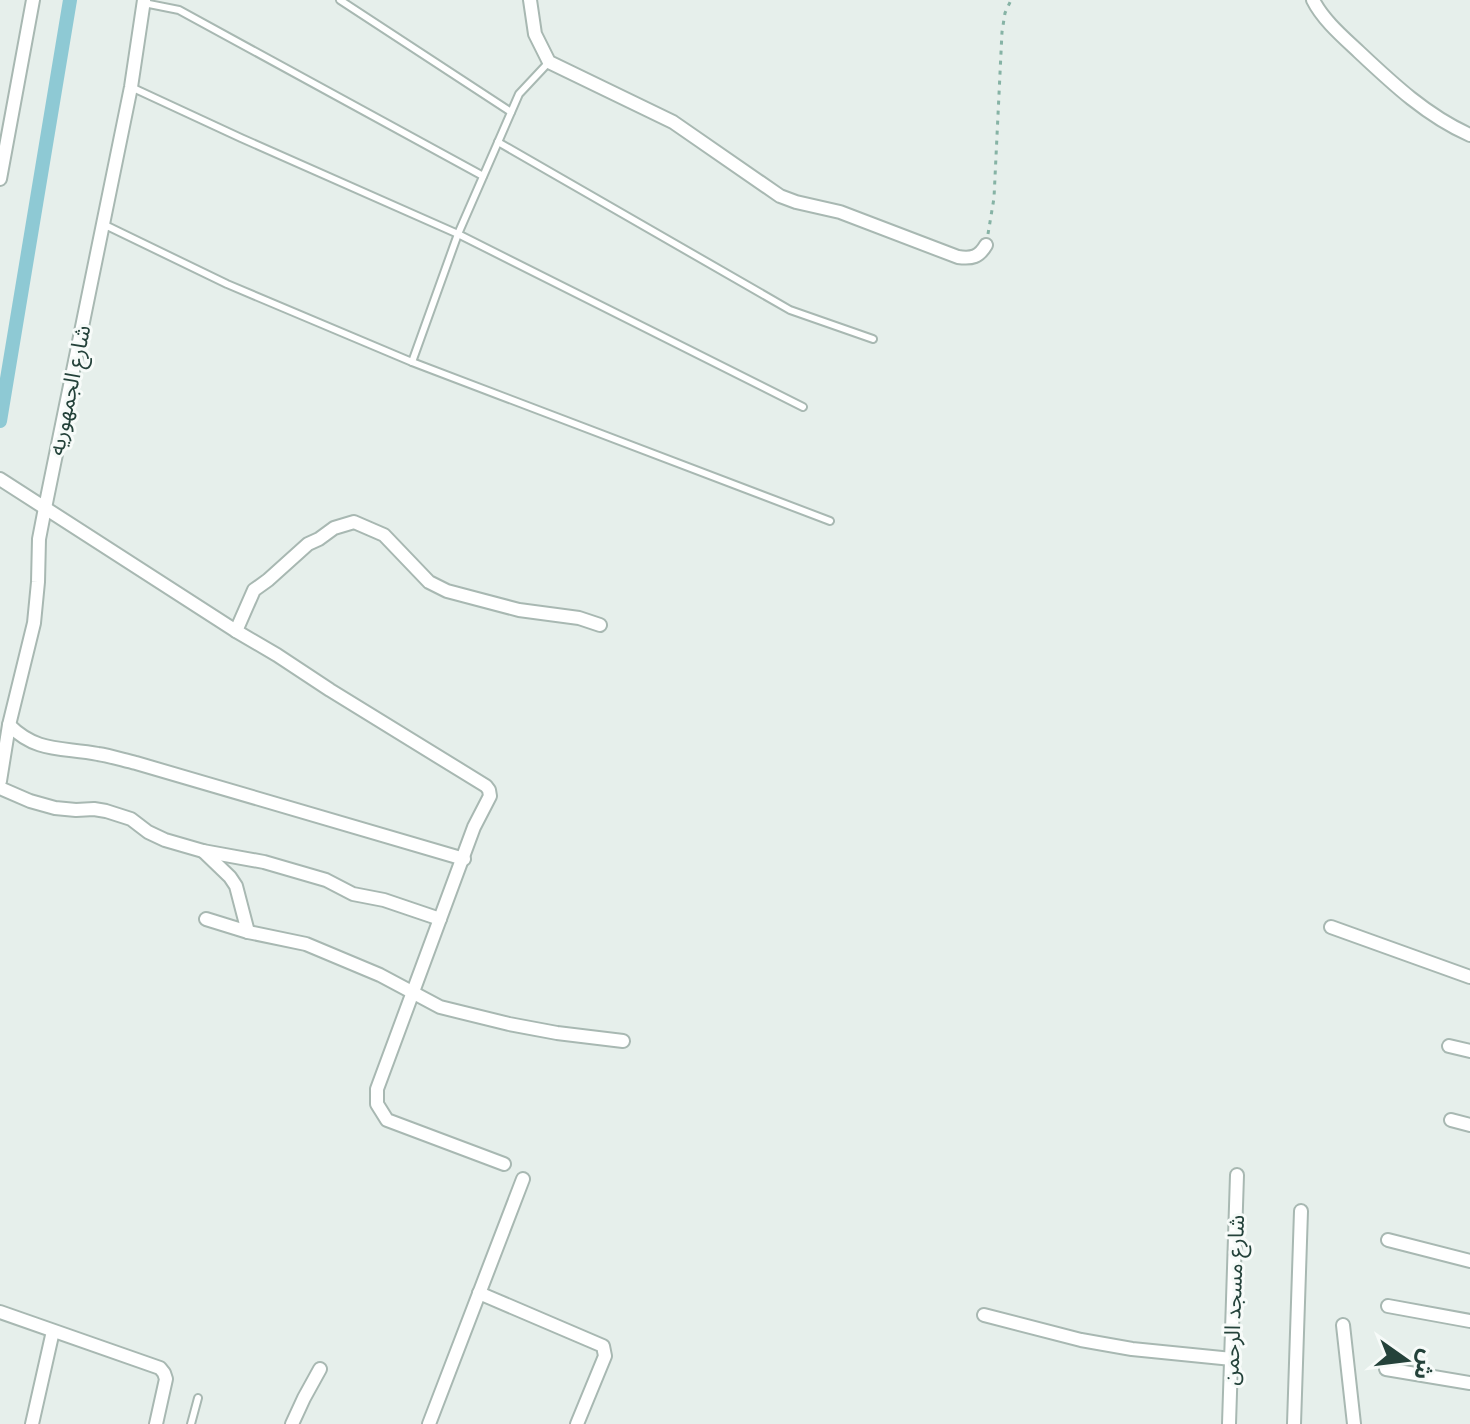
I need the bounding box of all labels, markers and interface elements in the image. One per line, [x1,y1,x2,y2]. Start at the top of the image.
street label: شارع الجمهوريه [43,322,99,458]
street label: شارع مسجد الرحمن [1217,1214,1253,1386]
north arrow [1366,1320,1446,1400]
text: ش [1408,1347,1442,1383]

